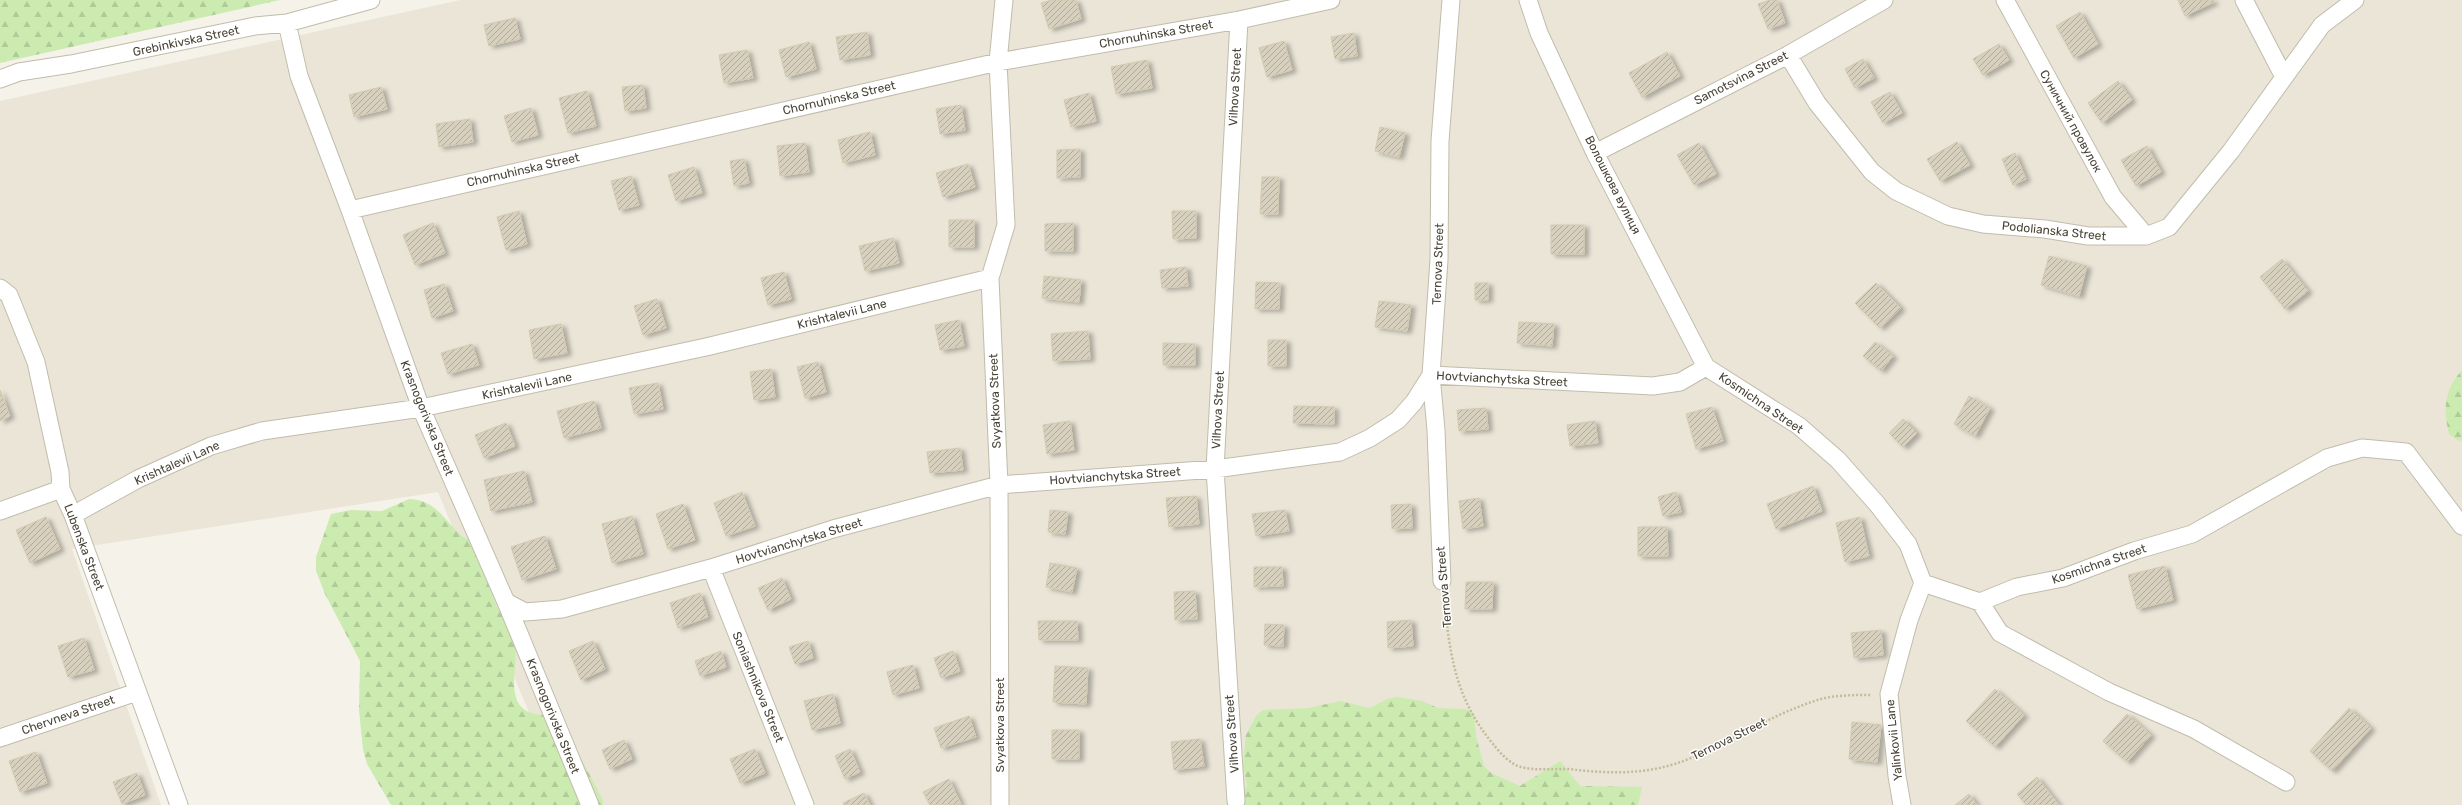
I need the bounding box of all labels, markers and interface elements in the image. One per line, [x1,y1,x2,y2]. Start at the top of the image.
street label: Chornuhinska Street [1098,17,1214,51]
street label: Grebinkivska Street [131,23,241,59]
street label: Vilhova Street [1226,47,1244,126]
street label: Samotsvina Street [1692,48,1790,108]
street label: Суничний провулок [2037,67,2105,175]
street label: Chornuhinska Street [781,78,897,118]
street label: Волошкова вулиця [1582,133,1644,237]
street label: Chornuhinska Street [465,150,581,190]
street label: Podolianska Street [2001,219,2107,243]
street label: Ternova Street [1430,223,1446,305]
street label: Krishtalevii Lane [796,296,888,332]
street label: Svyatkova Street [986,353,1004,449]
street label: Krasnogorivska Street [397,358,457,478]
street label: Hovtvianchytska Street [1436,369,1568,389]
street label: Krishtalevii Lane [481,370,573,402]
street label: Vilhova Street [1209,370,1227,449]
street label: Kosmichna Street [1716,370,1806,437]
street label: Krishtalevii Lane [132,438,222,488]
street label: Hovtvianchytska Street [1049,464,1181,488]
street label: Lubenska Street [61,502,107,592]
street label: Hovtvianchytska Street [734,515,864,567]
street label: Kosmichna Street [2050,541,2148,587]
street label: Ternova Street [1433,545,1455,628]
street label: Soniashnikova Street [729,630,787,745]
street label: Krasnogorivska Street [523,656,583,776]
street label: Svyatkova Street [993,677,1007,772]
street label: Chervneva Street [20,692,117,738]
street label: Vilhova Street [1222,694,1242,774]
street label: Yalinkovii Lane [1883,698,1905,781]
street label: Ternova Street [1689,715,1769,763]

